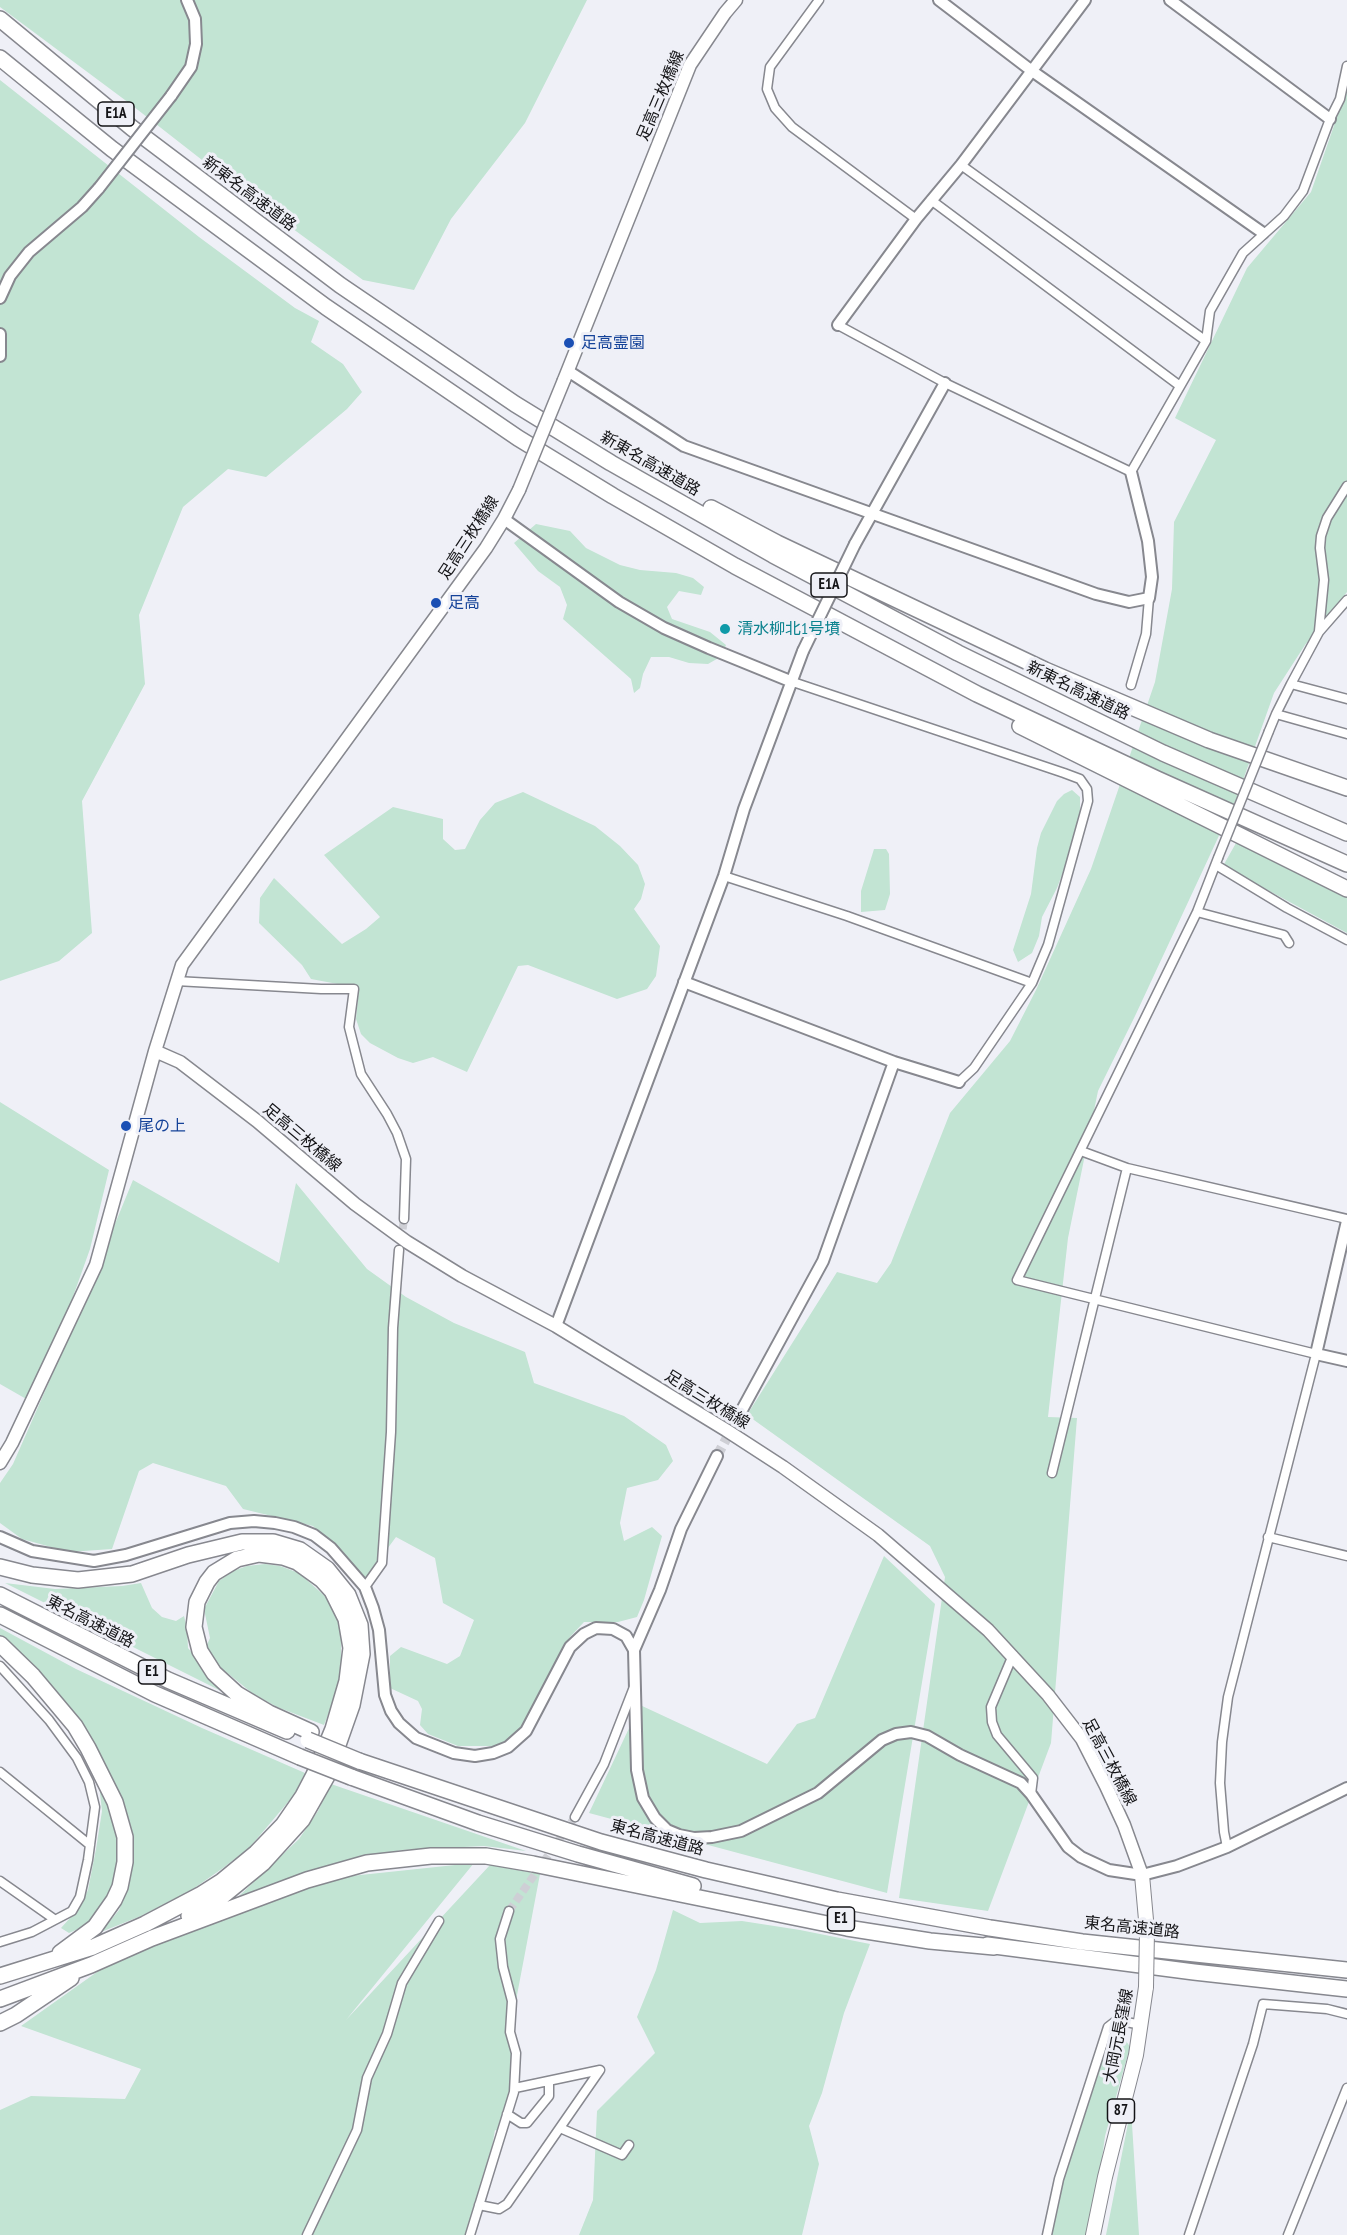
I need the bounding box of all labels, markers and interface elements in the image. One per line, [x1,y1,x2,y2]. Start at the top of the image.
street label: 足高三枚橋線 [633,48,689,144]
road number: E1A [98,102,134,126]
street label: 新東名高速道路 [198,153,300,235]
place label: 足高霊園 [581,333,645,353]
marker: 足高霊園 [562,336,576,350]
street label: 新東名高速道路 [597,428,703,500]
street label: 足高三枚橋線 [435,493,503,583]
road number: E1A [811,573,847,597]
place label: 足高 [448,593,480,613]
marker: 足高 [429,596,443,610]
place label: 清水柳北1号墳 [737,619,840,639]
marker: 清水柳北1号墳 [718,622,732,636]
street label: 新東名高速道路 [1023,658,1133,724]
street label: 足高三枚橋線 [259,1100,345,1176]
place label: 尾の上 [138,1116,186,1136]
marker: 尾の上 [119,1119,133,1133]
street label: 足高三枚橋線 [661,1366,753,1434]
street label: 東名高速道路 [43,1592,137,1652]
road number: E1 [138,1660,166,1684]
street label: 足高三枚橋線 [1078,1715,1140,1809]
street label: 東名高速道路 [608,1816,706,1860]
road number: E1 [828,1907,854,1931]
street label: 東名高速道路 [1083,1913,1181,1943]
street label: 大岡元長窪線 [1100,1987,1138,2085]
road number: 87 [1108,2099,1134,2123]

